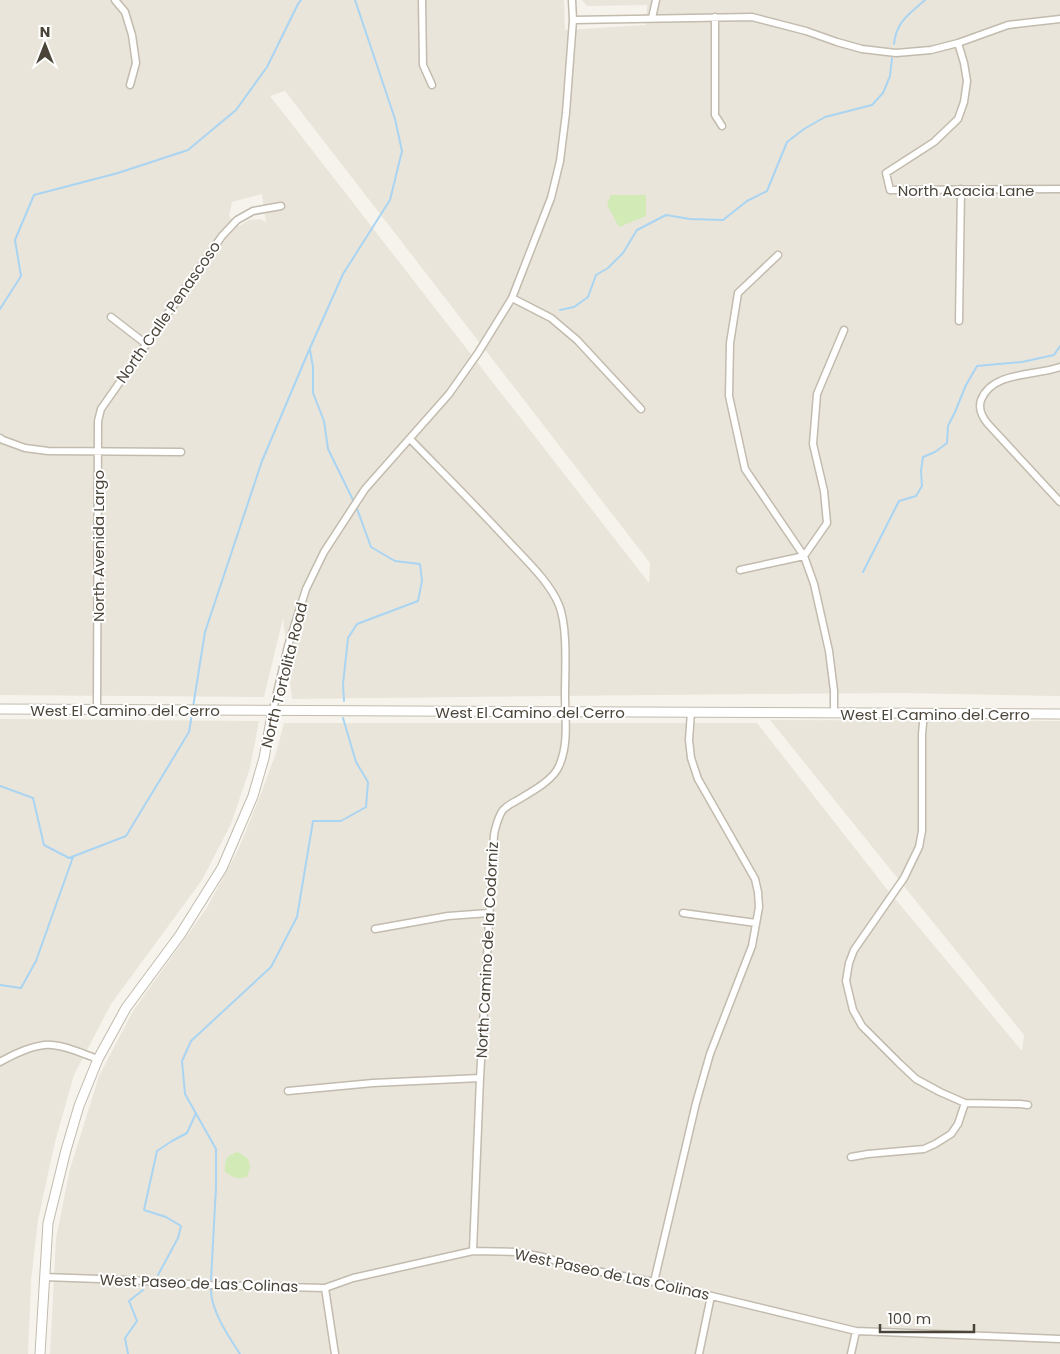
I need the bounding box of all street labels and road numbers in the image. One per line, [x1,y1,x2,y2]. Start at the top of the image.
street label: North Acacia Lane [898,180,1034,201]
street label: North Calle Penascoso [111,237,225,387]
street label: North Avenida Largo [88,470,109,622]
street label: North Tortolita Road [256,600,312,750]
street label: West El Camino del Cerro [30,700,220,721]
street label: West El Camino del Cerro [435,702,625,723]
street label: West El Camino del Cerro [840,704,1030,725]
street label: North Camino de la Codorniz [471,841,503,1059]
street label: West Paseo de Las Colinas [513,1243,712,1305]
street label: West Paseo de Las Colinas [99,1269,299,1297]

